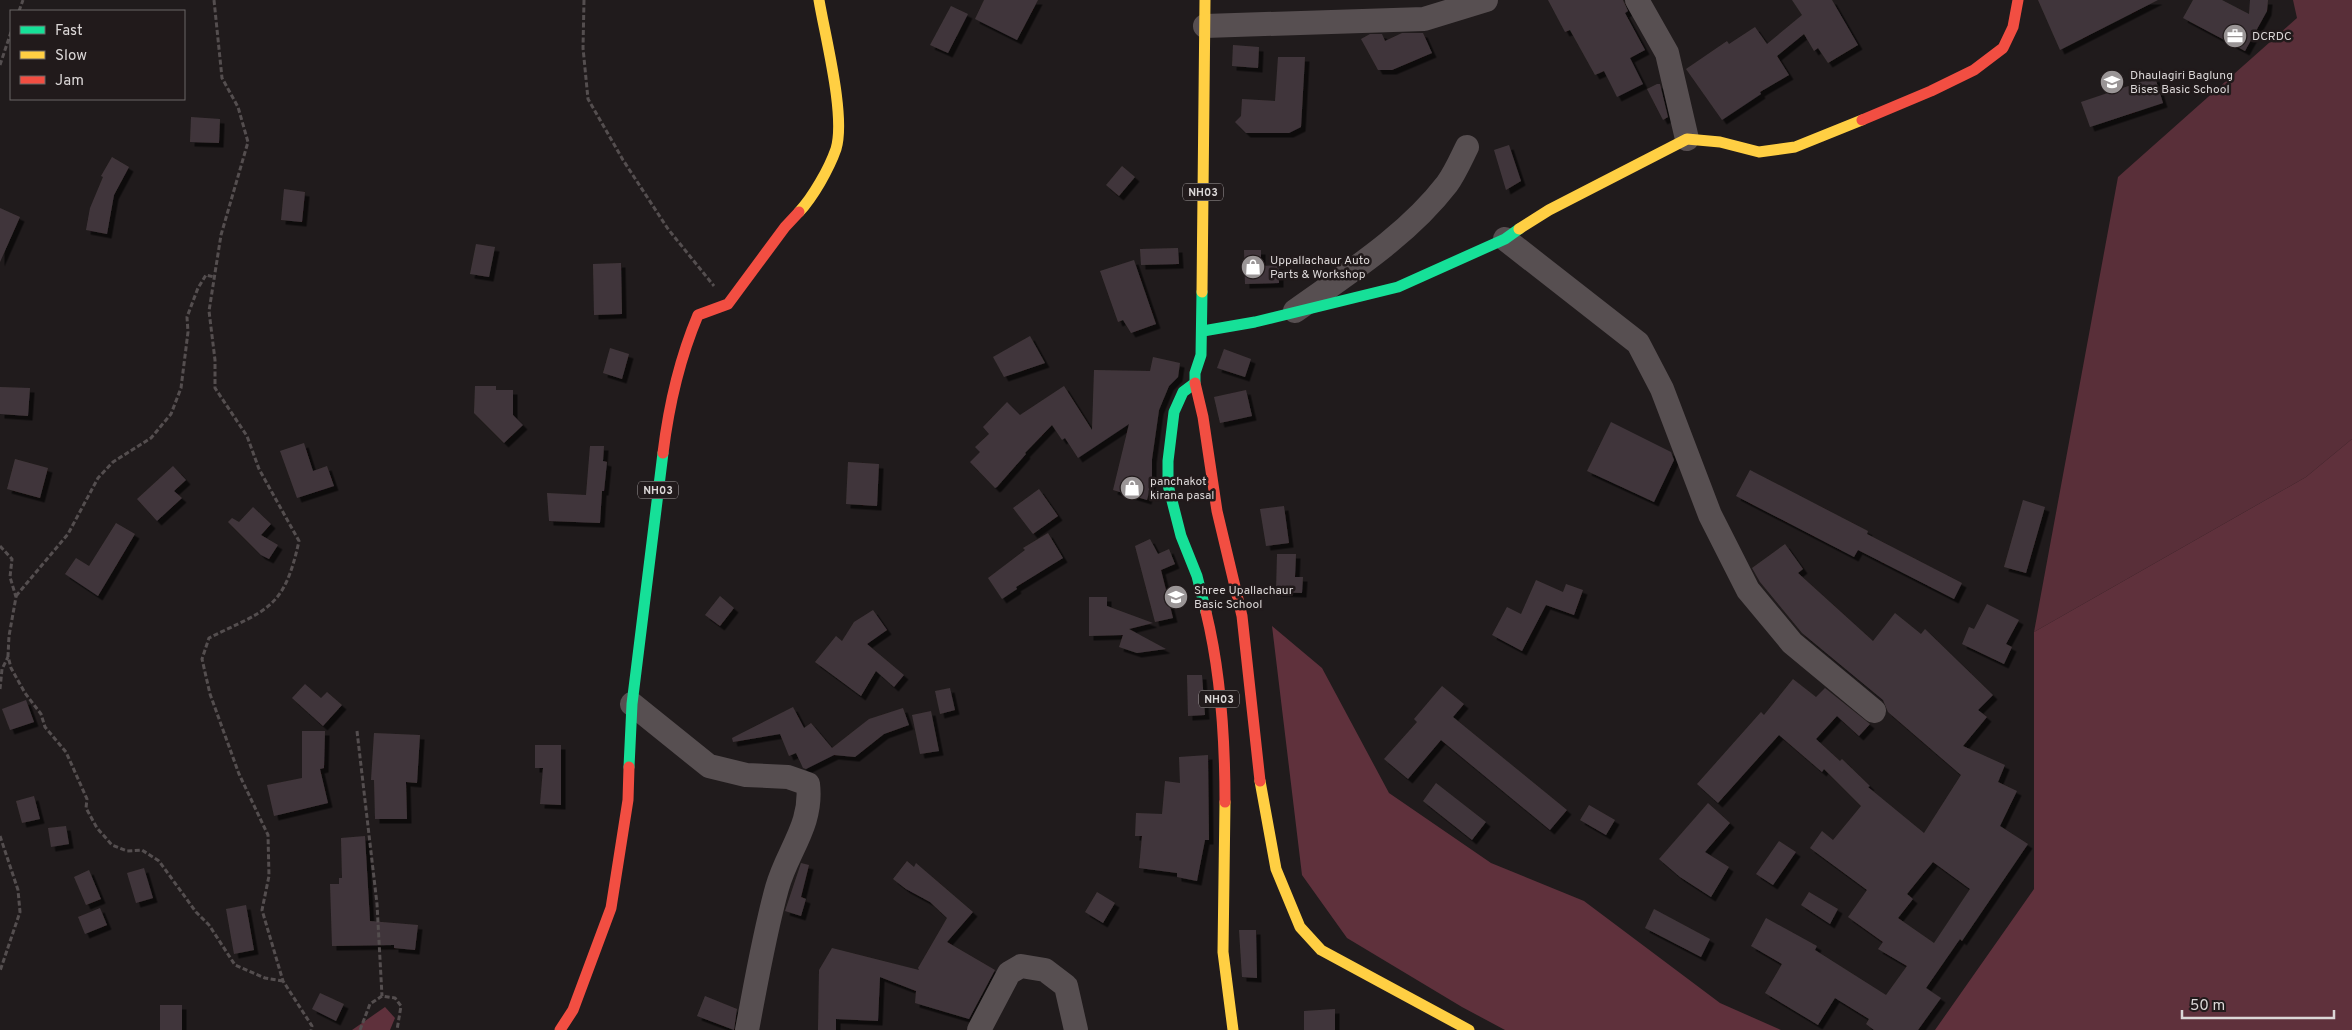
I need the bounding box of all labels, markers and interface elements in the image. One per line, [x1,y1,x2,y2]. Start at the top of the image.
legend [10,10,185,100]
text: Fast [55,22,83,41]
office icon: DCRDC [2222,23,2248,49]
place label: DCRDC [2252,29,2292,45]
text: Slow [55,47,87,66]
place label: Dhaulagiri Baglung Bises Basic School [2130,68,2233,98]
school or university icon: Dhaulagiri Baglung Bises Basic School [2099,69,2125,95]
text: Jam [55,72,84,91]
road number: NH03 [1183,183,1223,200]
place label: Uppallachaur Auto Parts & Workshop [1270,253,1370,283]
shop icon: Uppallachaur Auto Parts & Workshop [1240,254,1266,280]
place label: panchakot kirana pasal [1150,474,1215,504]
shop icon: panchakot kirana pasal [1119,475,1145,501]
road number: NH03 [638,482,678,498]
place label: Shree Upallachaur Basic School [1194,583,1294,613]
school or university icon: Shree Upallachaur Basic School [1163,584,1189,610]
road number: NH03 [1199,691,1239,708]
scale bar [2182,988,2334,1020]
text: 50 m [2190,997,2225,1016]

